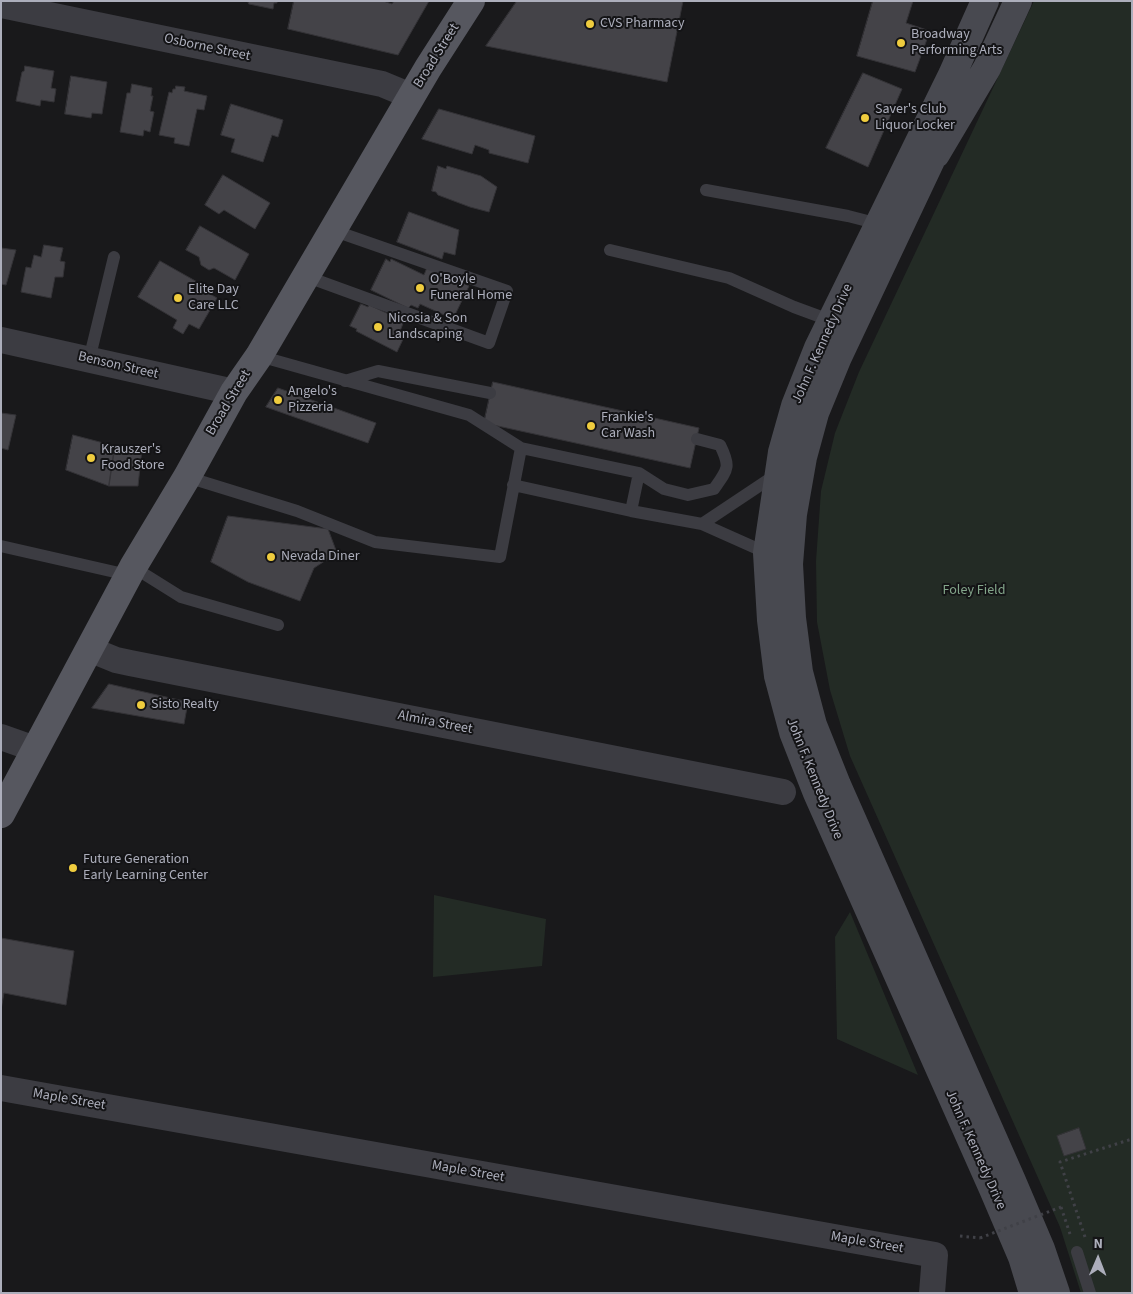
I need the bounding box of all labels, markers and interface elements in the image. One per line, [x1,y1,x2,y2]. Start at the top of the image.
place label: CVS Pharmacy [600,16,684,32]
marker: CVS Pharmacy [584,18,596,30]
street label: Broad Street [411,21,463,91]
place label: Broadway Performing Arts [911,27,1002,59]
street label: Osborne Street [162,31,252,65]
marker: Broadway Performing Arts [895,37,907,49]
place label: Saver's Club Liquor Locker [875,102,955,134]
marker: Saver's Club Liquor Locker [859,112,871,124]
place label: O'Boyle Funeral Home [430,272,512,304]
place label: Elite Day Care LLC [188,282,239,314]
marker: O'Boyle Funeral Home [414,282,426,294]
street label: John F. Kennedy Drive [789,282,857,406]
marker: Elite Day Care LLC [172,292,184,304]
place label: Nicosia & Son Landscaping [388,311,467,344]
marker: Nicosia & Son Landscaping [372,321,384,333]
street label: Benson Street [76,349,160,383]
street label: Broad Street [203,367,255,439]
place label: Angelo's Pizzeria [288,384,337,417]
marker: Angelo's Pizzeria [272,394,284,406]
place label: Frankie's Car Wash [601,410,655,442]
marker: Frankie's Car Wash [585,420,597,432]
place label: Krauszer's Food Store [101,442,164,474]
marker: Krauszer's Food Store [85,452,97,464]
place label: Nevada Diner [281,549,360,565]
marker: Nevada Diner [265,551,277,563]
park label: Foley Field [943,583,1005,599]
place label: Sisto Realty [151,697,219,713]
marker: Sisto Realty [135,699,147,711]
street label: Almira Street [396,708,474,738]
street label: John F. Kennedy Drive [782,716,846,842]
place label: Future Generation Early Learning Center [83,852,208,884]
marker: Future Generation Early Learning Center [67,862,79,874]
street label: Maple Street [31,1085,107,1115]
street label: John F. Kennedy Drive [941,1088,1009,1212]
street label: Maple Street [430,1157,506,1187]
street label: Maple Street [829,1228,905,1258]
north arrow [1073,1234,1123,1284]
text: N [1093,1234,1103,1254]

